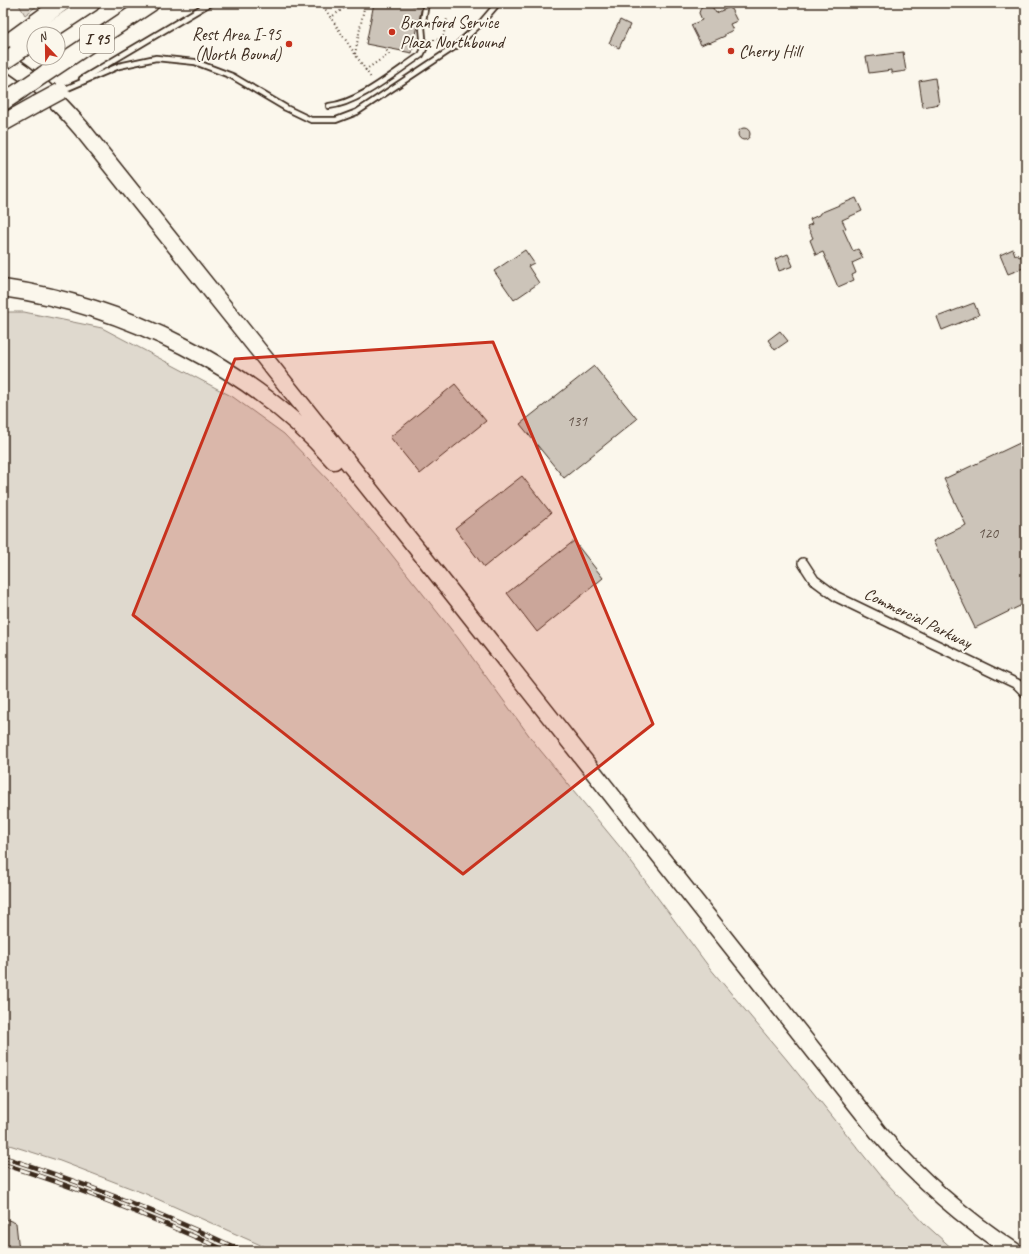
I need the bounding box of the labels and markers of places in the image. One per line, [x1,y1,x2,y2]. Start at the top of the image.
place label: Branford Service Plaza Northbound [400,12,507,53]
place label: Rest Area I-95 (North Bound) [192,24,282,65]
marker: Branford Service Plaza Northbound [387,27,397,37]
marker: Rest Area I-95 (North Bound) [284,39,294,49]
place label: Cherry Hill [739,41,804,62]
marker: Cherry Hill [726,46,736,56]

